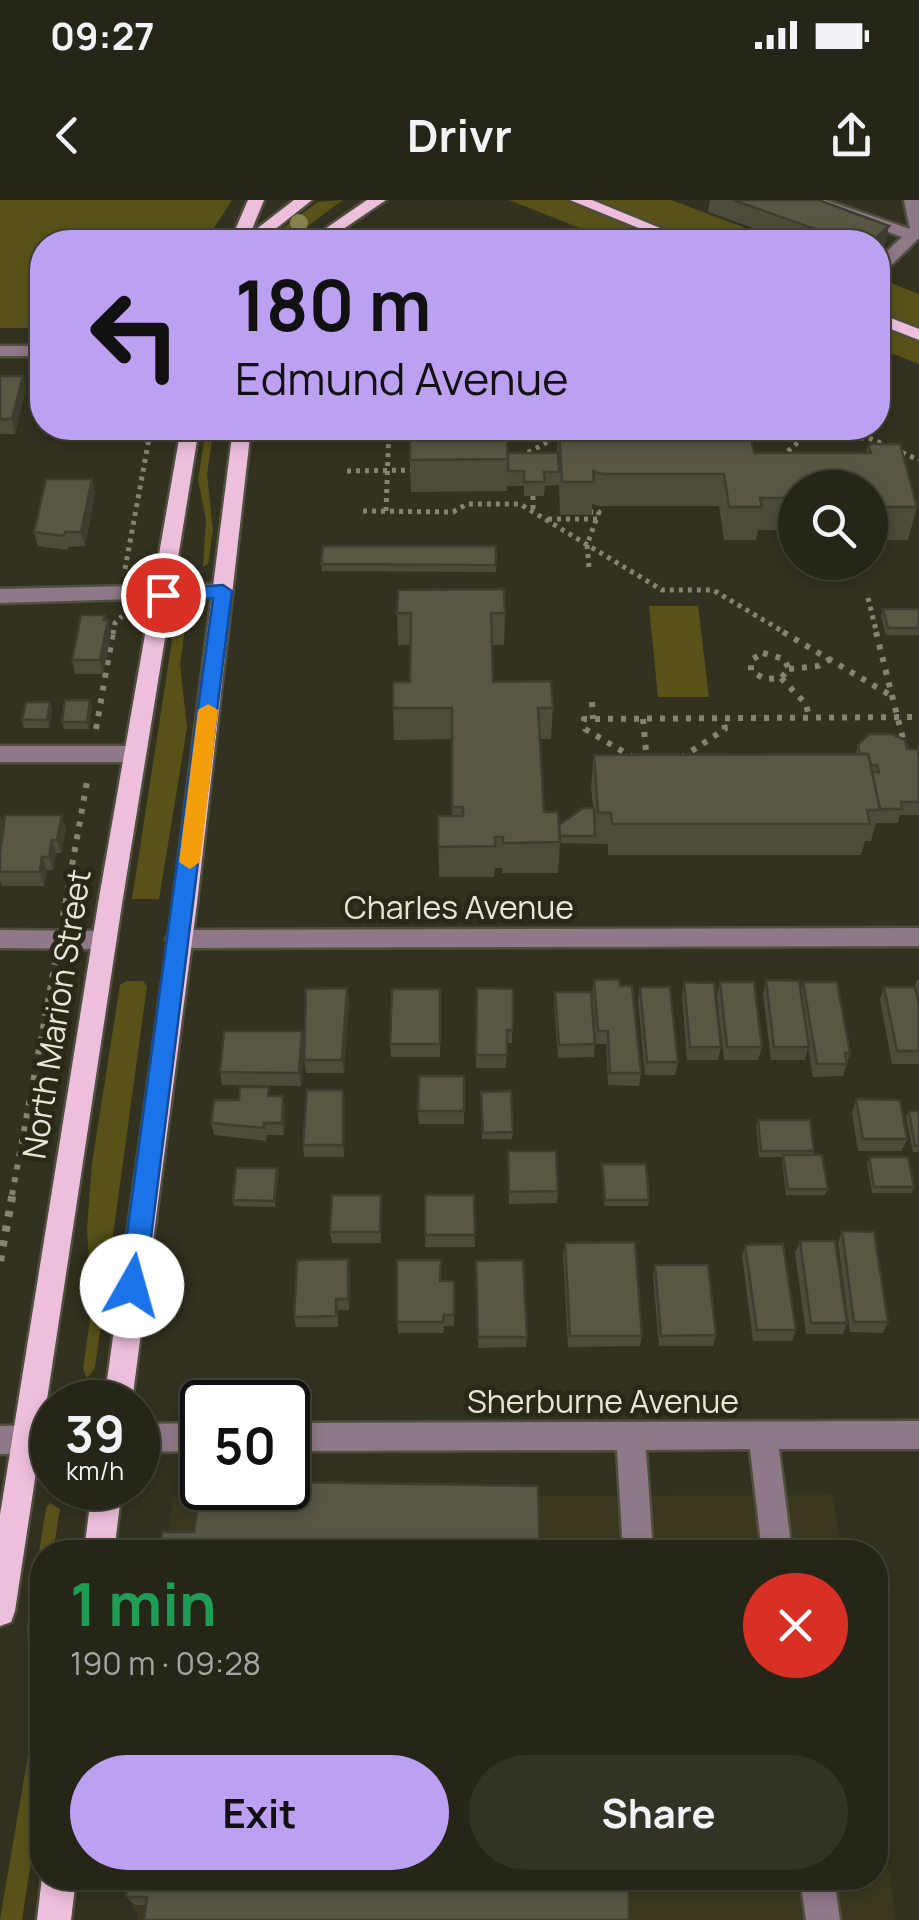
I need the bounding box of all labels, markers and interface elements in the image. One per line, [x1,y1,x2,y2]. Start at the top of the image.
text: 09:27 [50,9,155,61]
text: Drivr [407,104,512,166]
icon: back [40,108,95,163]
icon: share [824,108,879,163]
text: 180 m [235,256,432,352]
icon: left [70,270,200,400]
text: Edmund Avenue [235,347,569,409]
map controls [778,470,888,580]
button: search [778,470,888,580]
pin [121,553,206,638]
icon: arrive [136,568,191,623]
street label: North Marion Street [11,866,101,1162]
street label: Charles Avenue [344,885,574,929]
position arrow [80,1234,184,1338]
street label: Sherburne Avenue [467,1379,739,1423]
speed limit sign: 50 [180,1380,310,1510]
text: 39 [65,1399,125,1467]
text: km/h [66,1453,124,1488]
text: 1 min [70,1562,217,1644]
button: close [743,1573,848,1678]
text: 190 m · 09:28 [70,1641,261,1685]
button: Exit [70,1755,449,1870]
button: Share [469,1755,848,1870]

